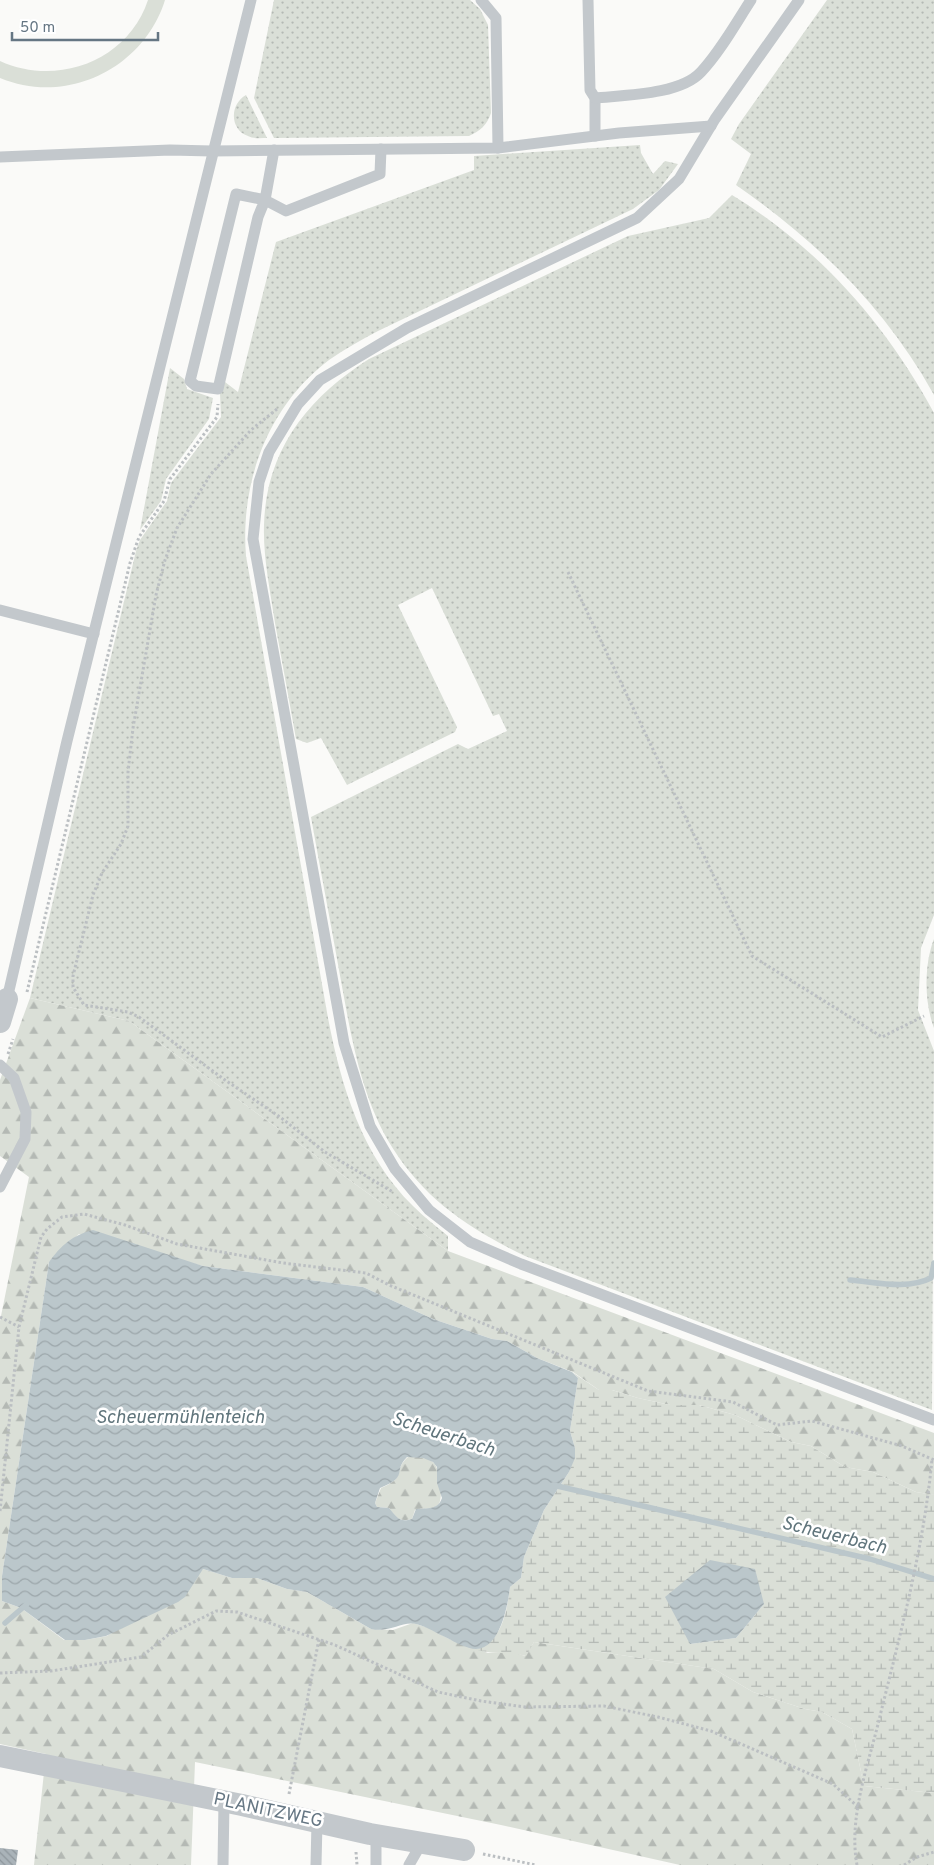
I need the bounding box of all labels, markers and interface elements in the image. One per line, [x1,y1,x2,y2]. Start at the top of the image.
scale bar [12,10,159,42]
text: 50 m [20,19,55,38]
water label: Scheuermühlenteich [96,1406,265,1430]
water label: Scheuerbach [388,1407,498,1463]
water label: Scheuerbach [779,1511,889,1561]
street label: PLANITZWEG [211,1788,325,1834]

